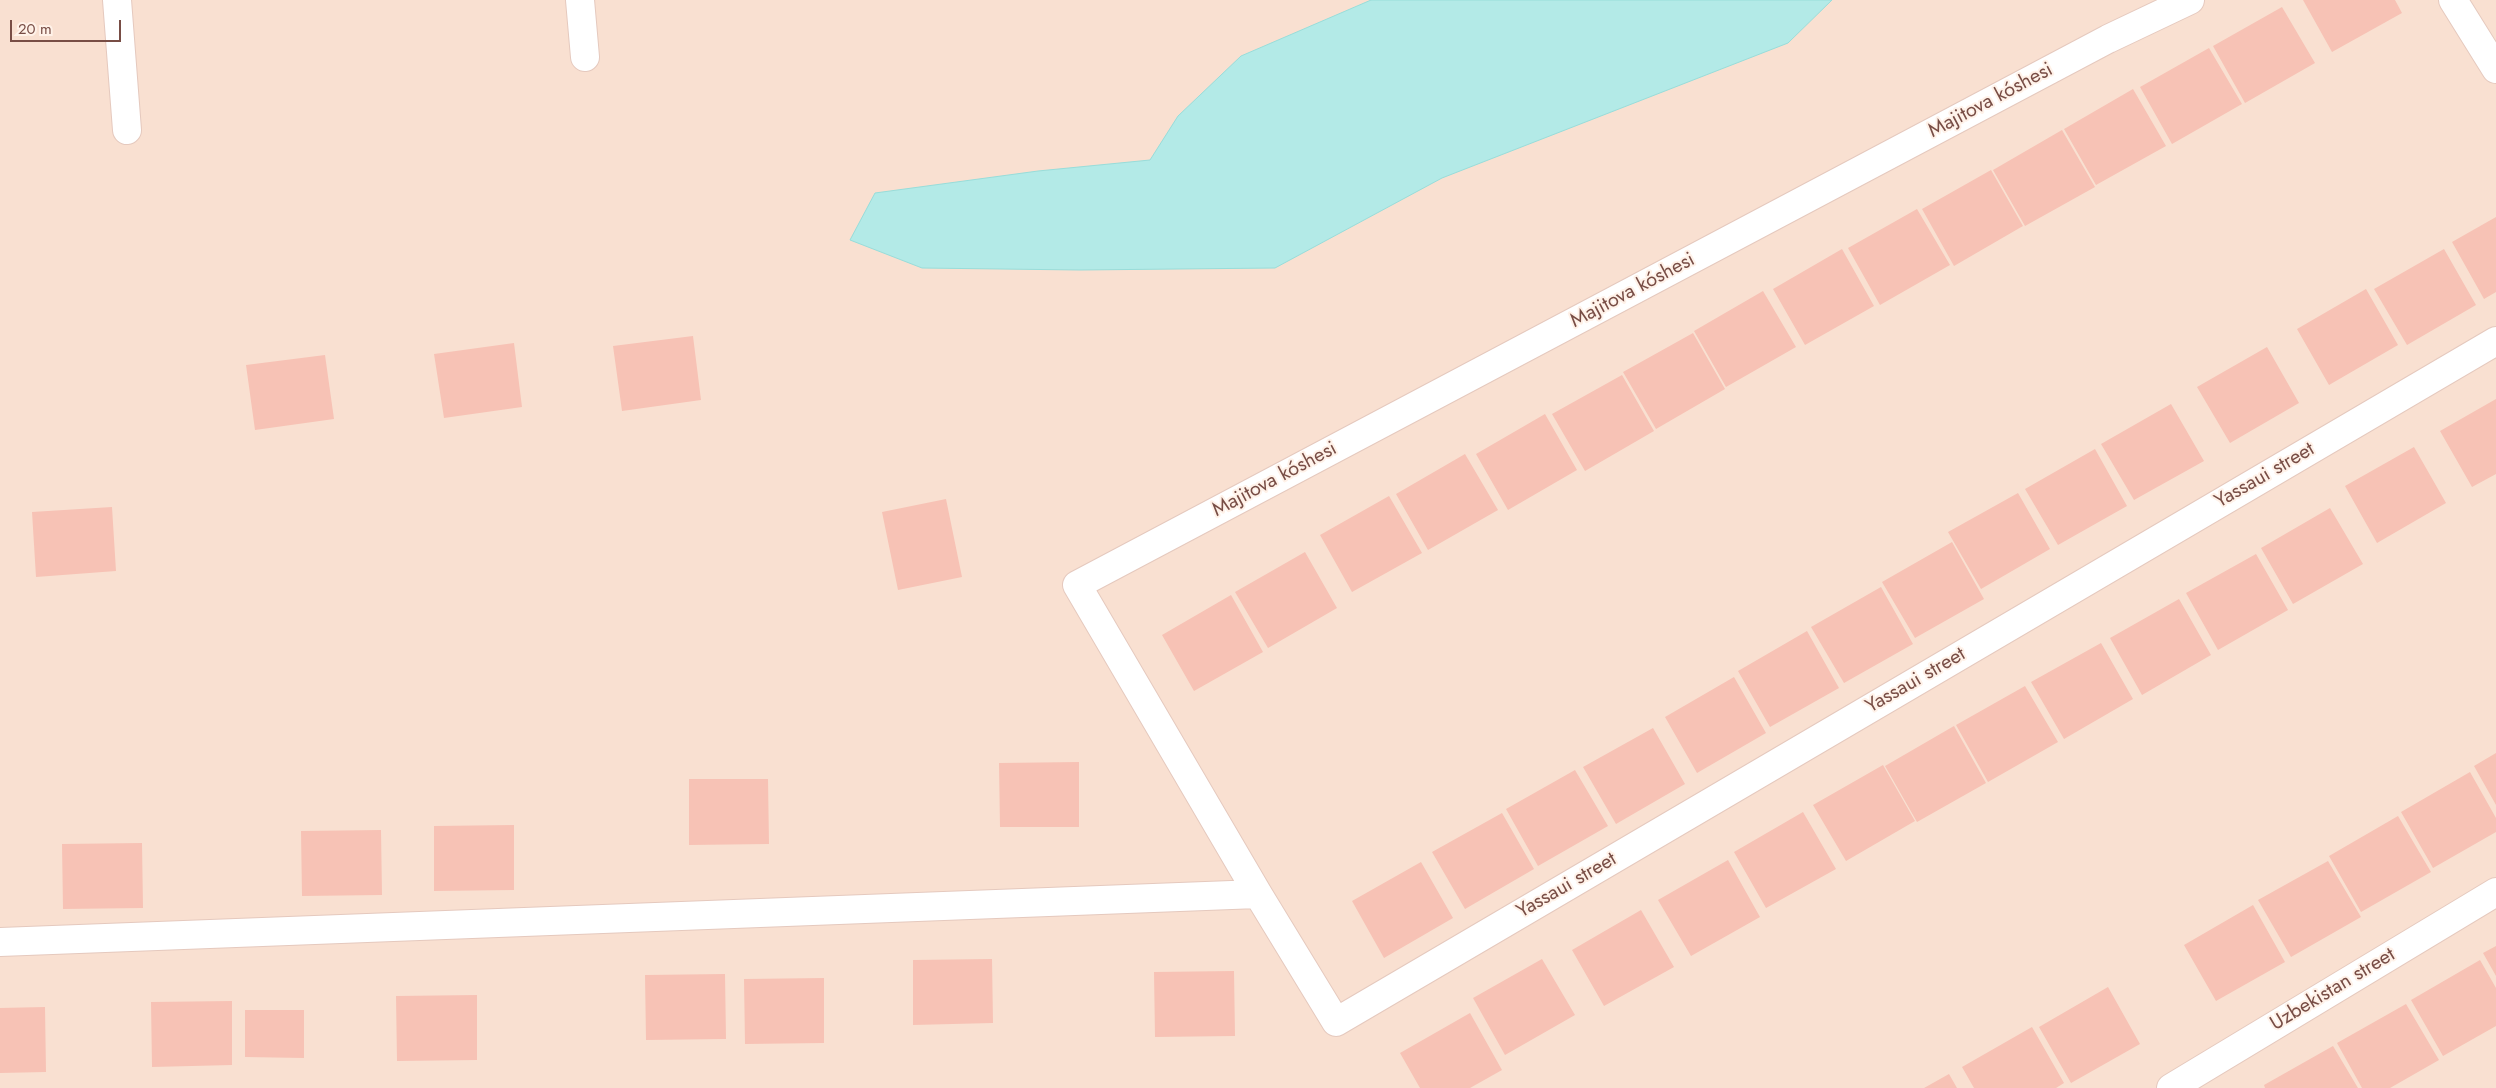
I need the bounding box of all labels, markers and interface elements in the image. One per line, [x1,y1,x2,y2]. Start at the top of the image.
scale bar [12,10,124,42]
text: 20 m [18,18,52,40]
street label: Majitova kóshesi [1925,58,2057,144]
street label: Majitova kóshesi [1567,248,1699,334]
street label: Majitova kóshesi [1209,437,1341,523]
street label: Yassaui street [2211,438,2319,514]
street label: Yassaui street [1862,643,1970,719]
street label: Yassaui street [1513,848,1621,924]
street label: Uzbekistan street [2266,943,2400,1037]

